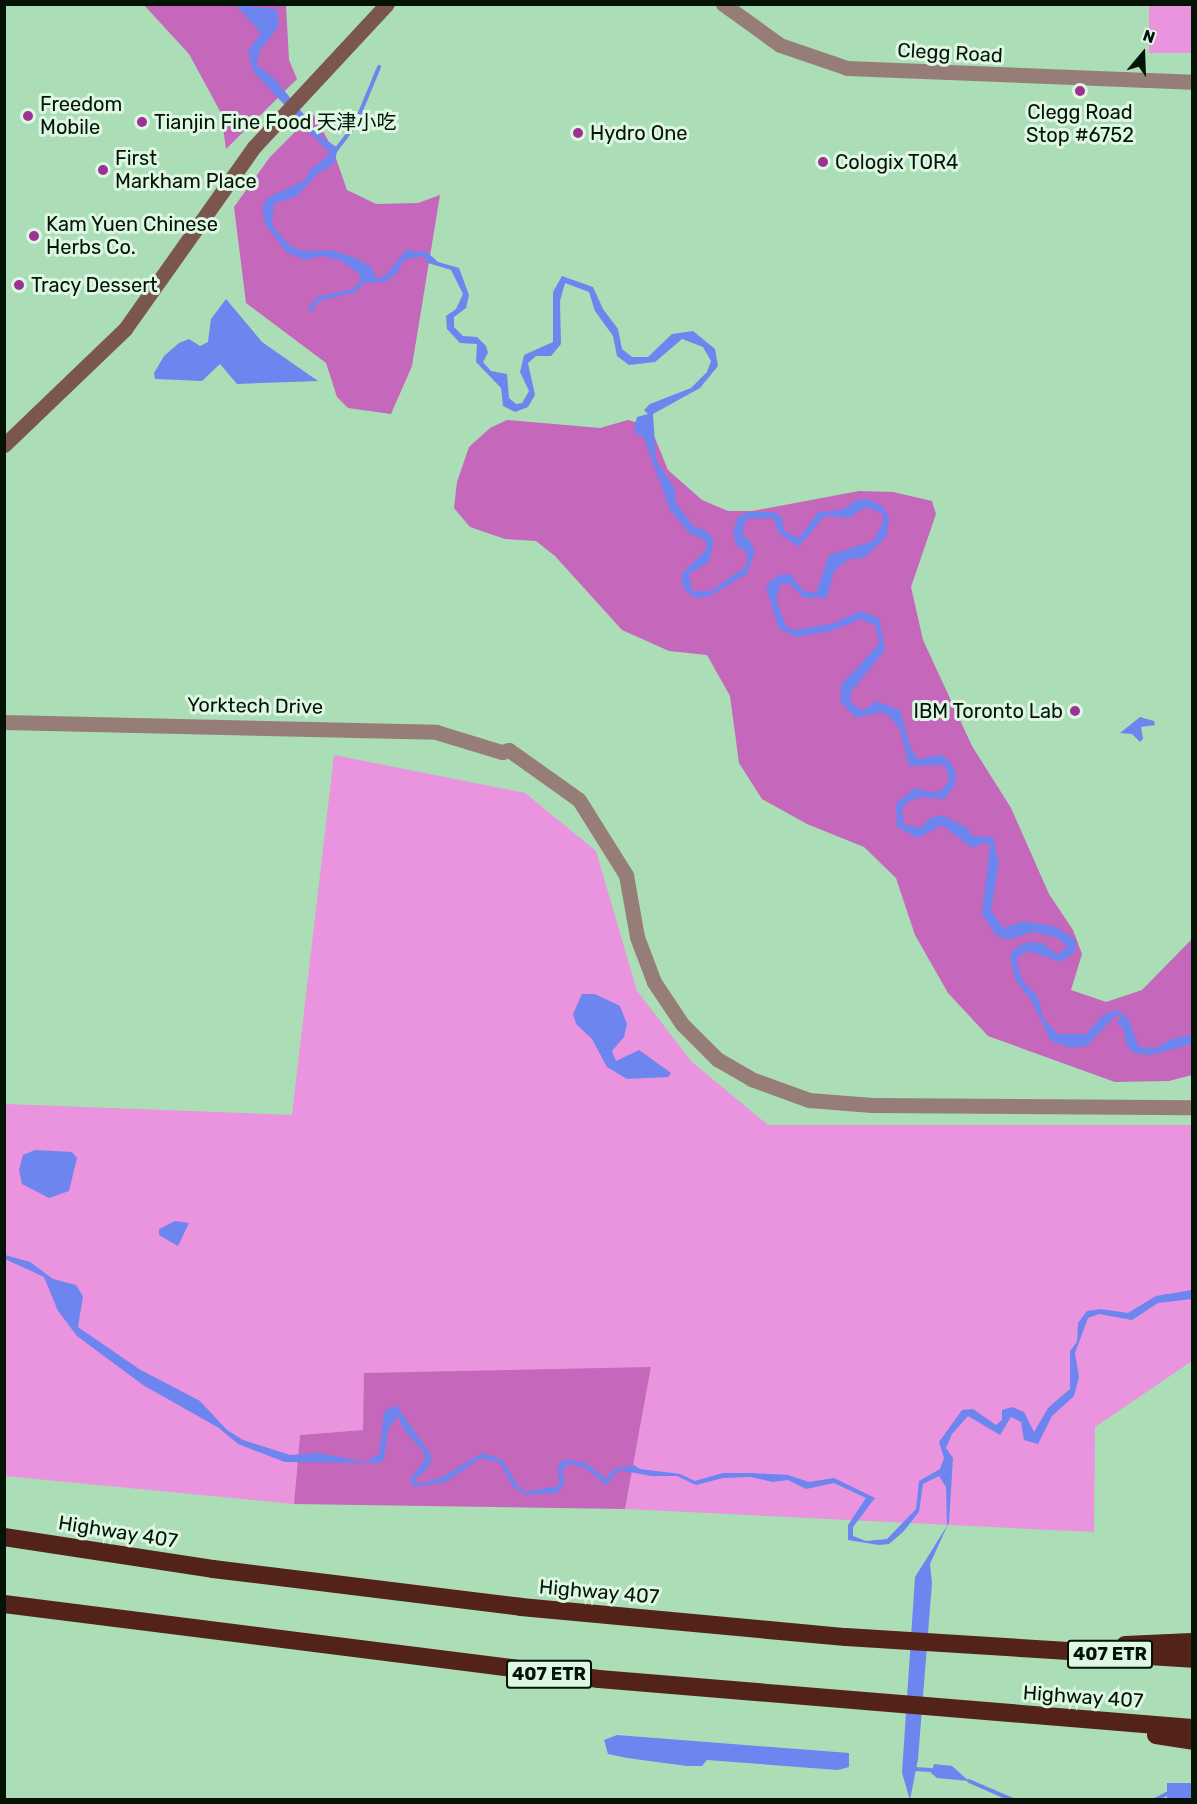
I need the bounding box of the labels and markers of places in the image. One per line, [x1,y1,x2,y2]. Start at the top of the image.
marker: Clegg Road Stop #6752 [1073,84,1087,98]
place label: Freedom Mobile [40,92,122,139]
place label: Clegg Road Stop #6752 [1026,100,1134,147]
marker: Freedom Mobile [21,109,35,123]
place label: Tianjin Fine Food 天津小吃 [154,110,396,134]
marker: Tianjin Fine Food 天津小吃 [135,115,149,129]
place label: Hydro One [590,121,688,145]
marker: Hydro One [571,126,585,140]
place label: First Markham Place [115,146,257,193]
place label: Cologix TOR4 [835,150,959,174]
marker: Cologix TOR4 [816,155,830,169]
marker: First Markham Place [96,163,110,177]
place label: Kam Yuen Chinese Herbs Co. [46,213,219,260]
marker: Kam Yuen Chinese Herbs Co. [27,229,41,243]
place label: Tracy Dessert [31,273,158,297]
marker: Tracy Dessert [12,278,26,292]
place label: IBM Toronto Lab [913,699,1063,723]
marker: IBM Toronto Lab [1068,704,1082,718]

